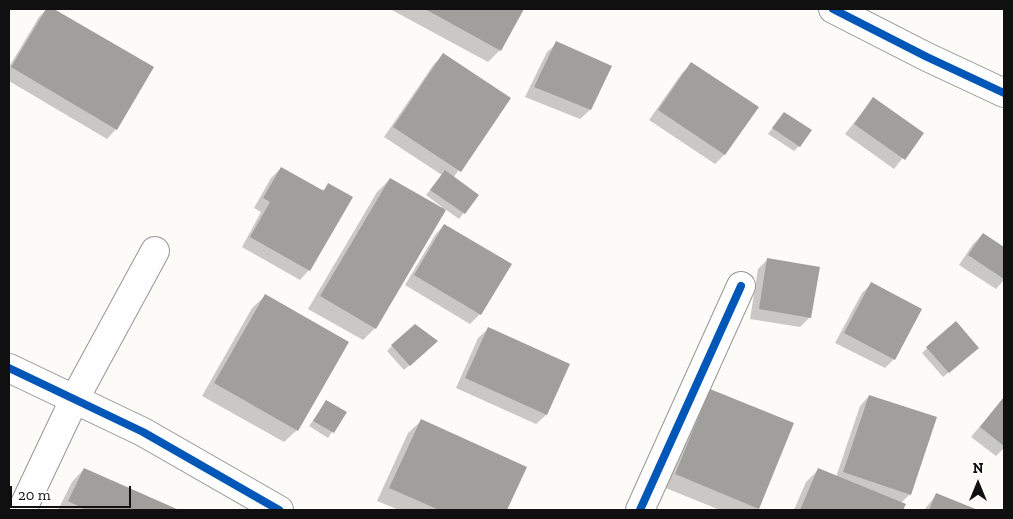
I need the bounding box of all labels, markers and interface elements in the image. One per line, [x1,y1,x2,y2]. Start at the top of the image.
north arrow [953,459,1003,509]
text: N [973,460,983,477]
scale bar [12,476,134,508]
text: 20 m [18,486,51,504]

